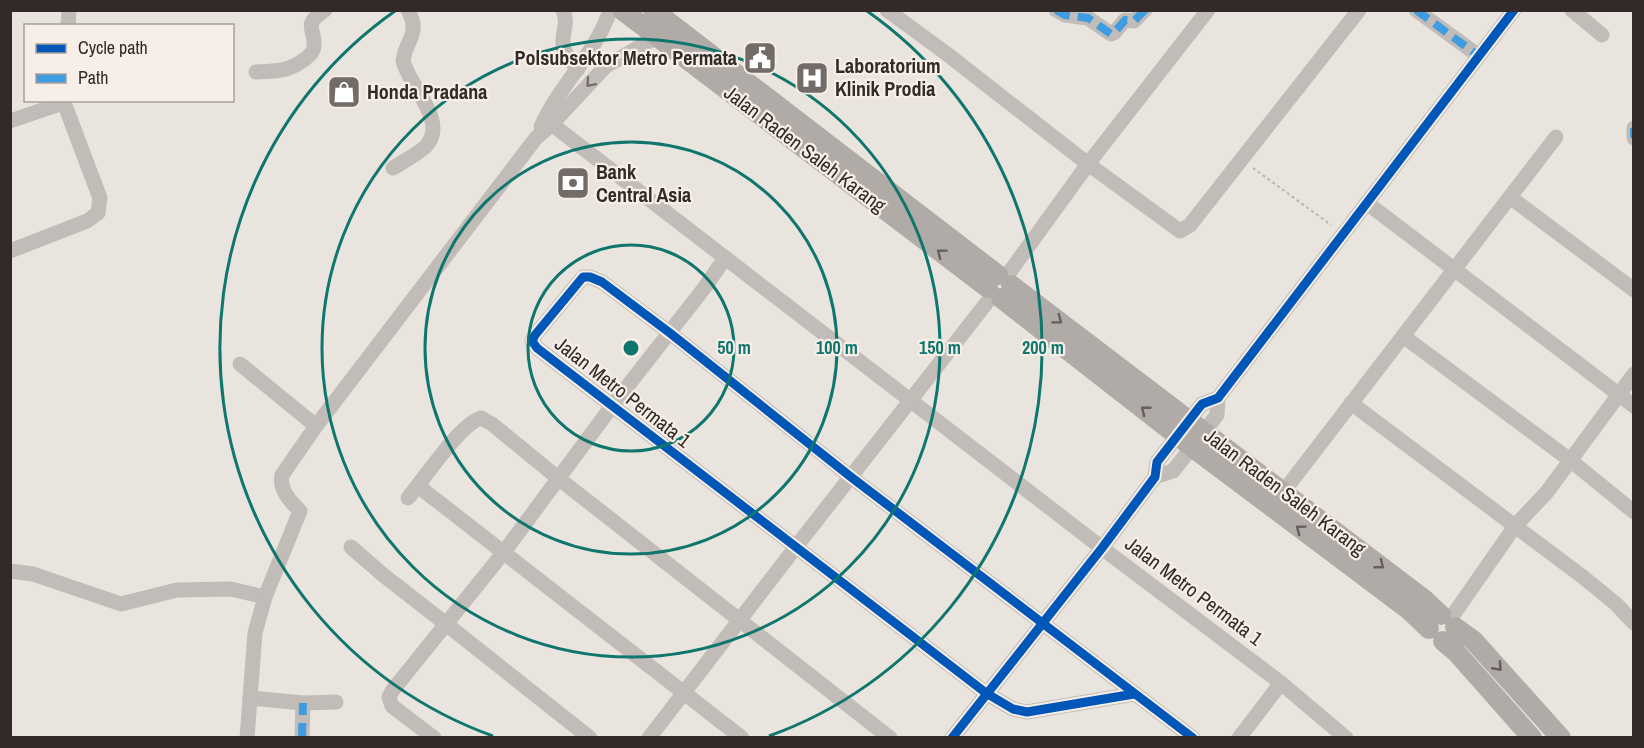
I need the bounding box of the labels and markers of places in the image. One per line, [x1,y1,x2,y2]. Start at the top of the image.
public building icon: Polsubsektor Metro Permata [742,40,778,76]
place label: Polsubsektor Metro Permata [515,44,737,71]
place label: Laboratorium Klinik Prodia [835,52,941,102]
hospital icon: Laboratorium Klinik Prodia [794,60,830,96]
shop icon: Honda Pradana [326,74,362,110]
place label: Honda Pradana [367,78,487,105]
place label: Bank Central Asia [596,158,691,208]
bank icon: Bank Central Asia [555,165,591,201]
centre of rings [621,338,641,358]

